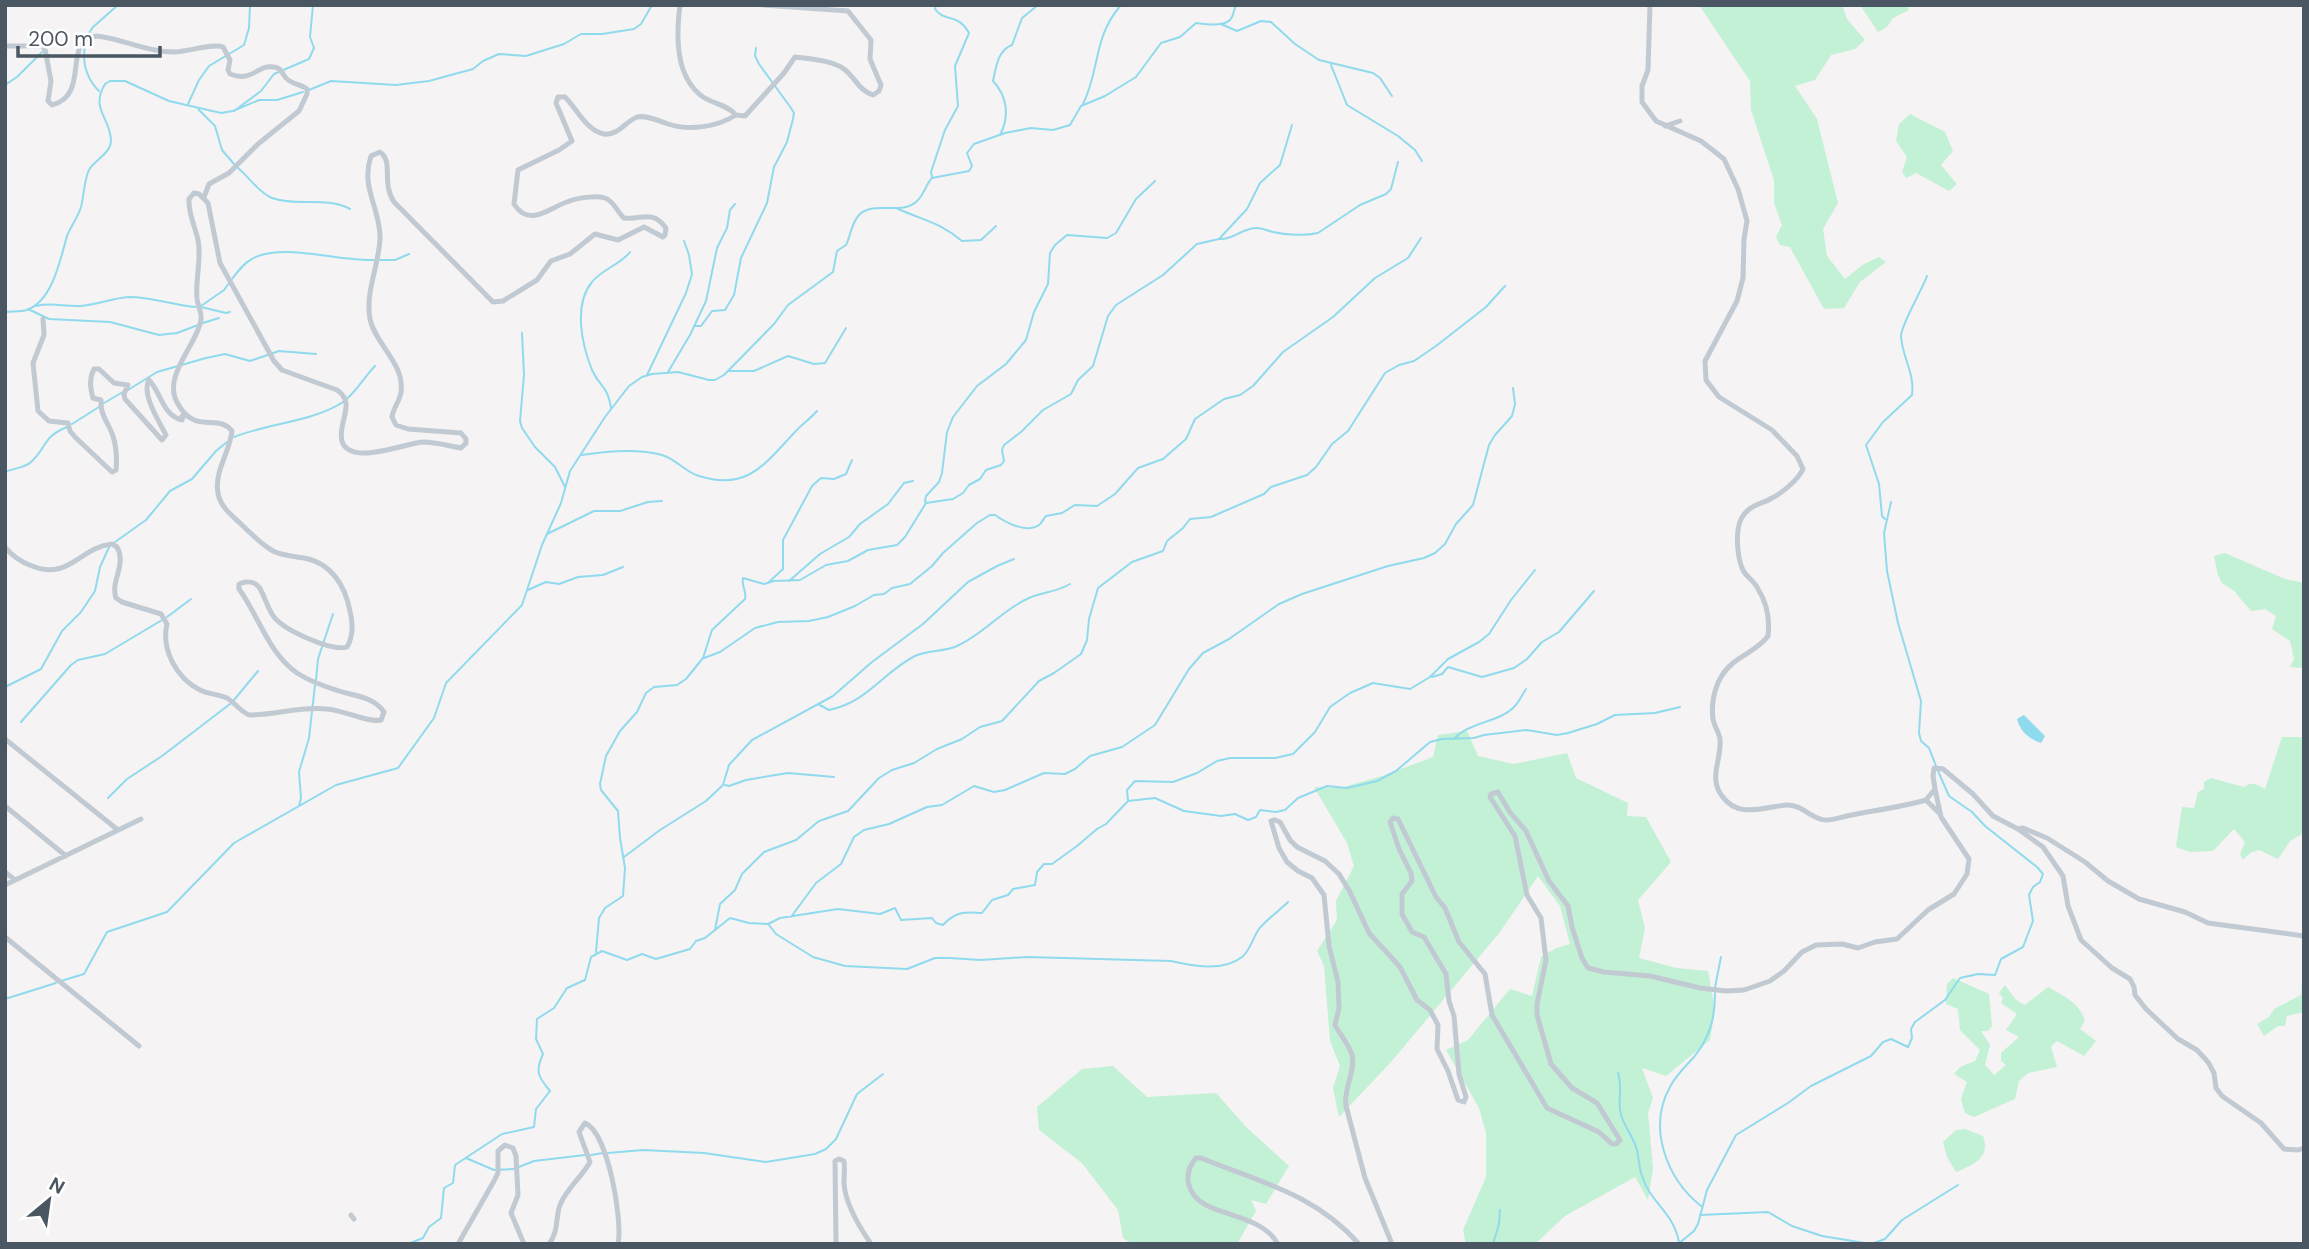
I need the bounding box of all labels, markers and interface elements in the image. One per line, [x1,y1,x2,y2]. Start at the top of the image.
scale bar [18,14,159,58]
text: 200 m [28,25,93,53]
north arrow [14,1165,84,1235]
text: N [45,1171,69,1200]

